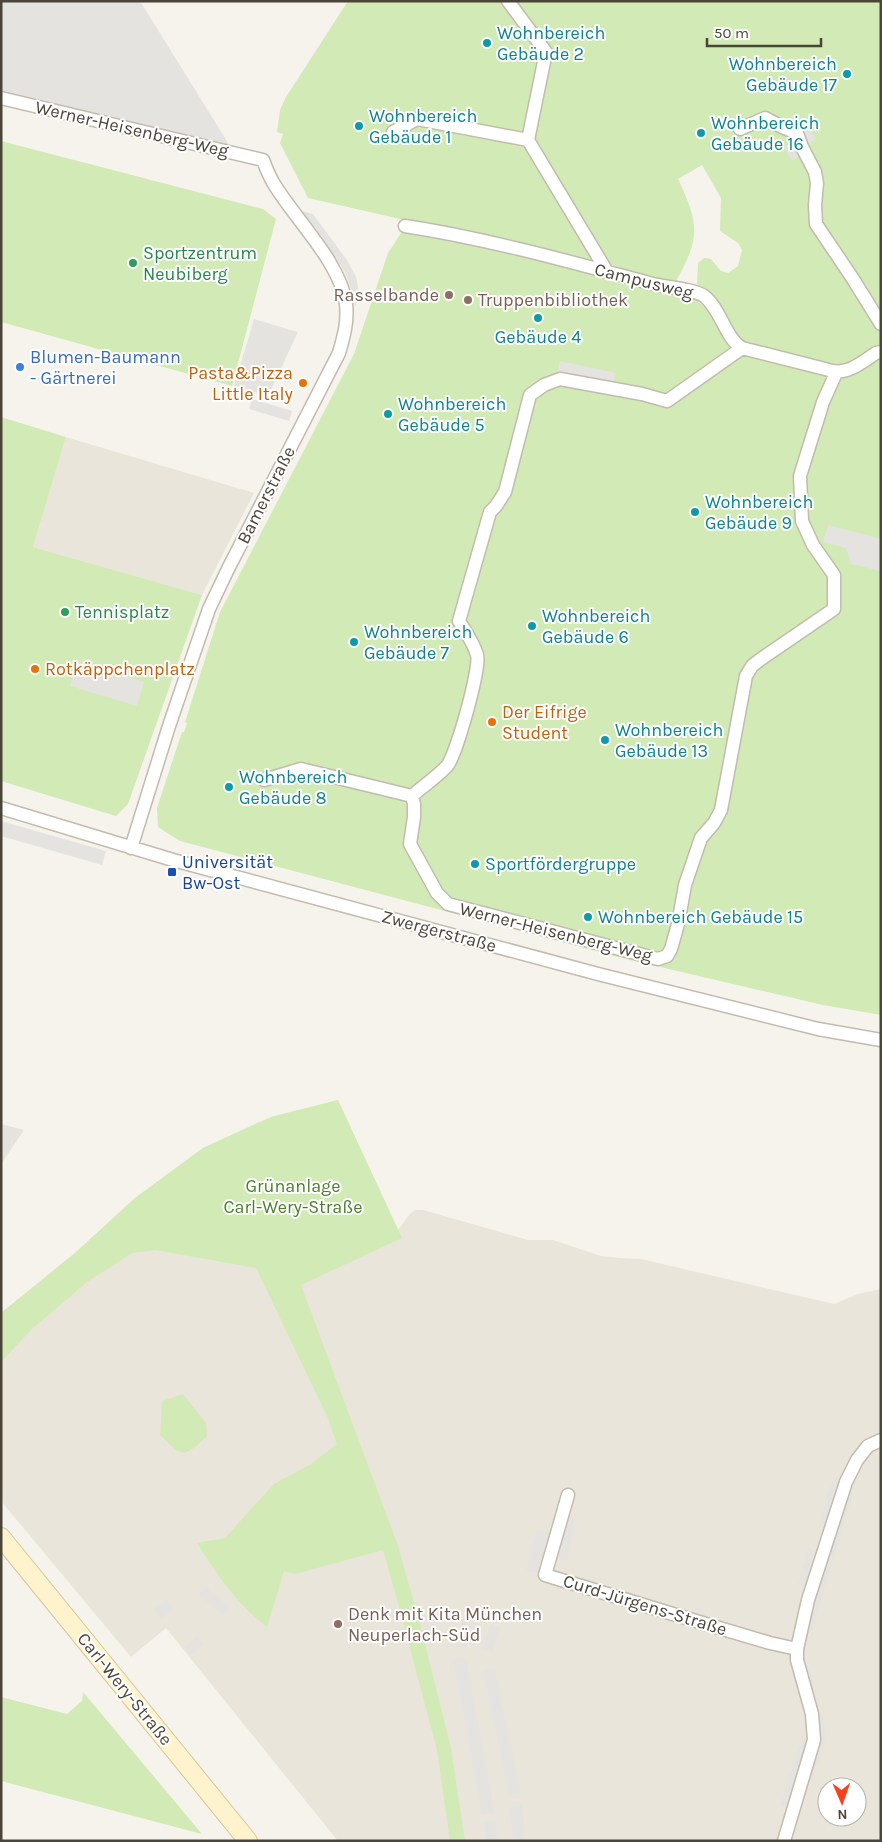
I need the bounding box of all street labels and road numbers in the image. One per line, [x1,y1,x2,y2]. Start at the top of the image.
street label: Werner-Heisenberg-Weg [33,96,231,162]
street label: Campusweg [592,258,696,304]
street label: Bamerstraße [232,443,300,547]
street label: Werner-Heisenberg-Weg [457,897,655,967]
street label: Zwergerstraße [379,905,499,957]
street label: Curd-Jürgens-Straße [560,1570,730,1640]
street label: Carl-Wery-Straße [73,1628,177,1750]

